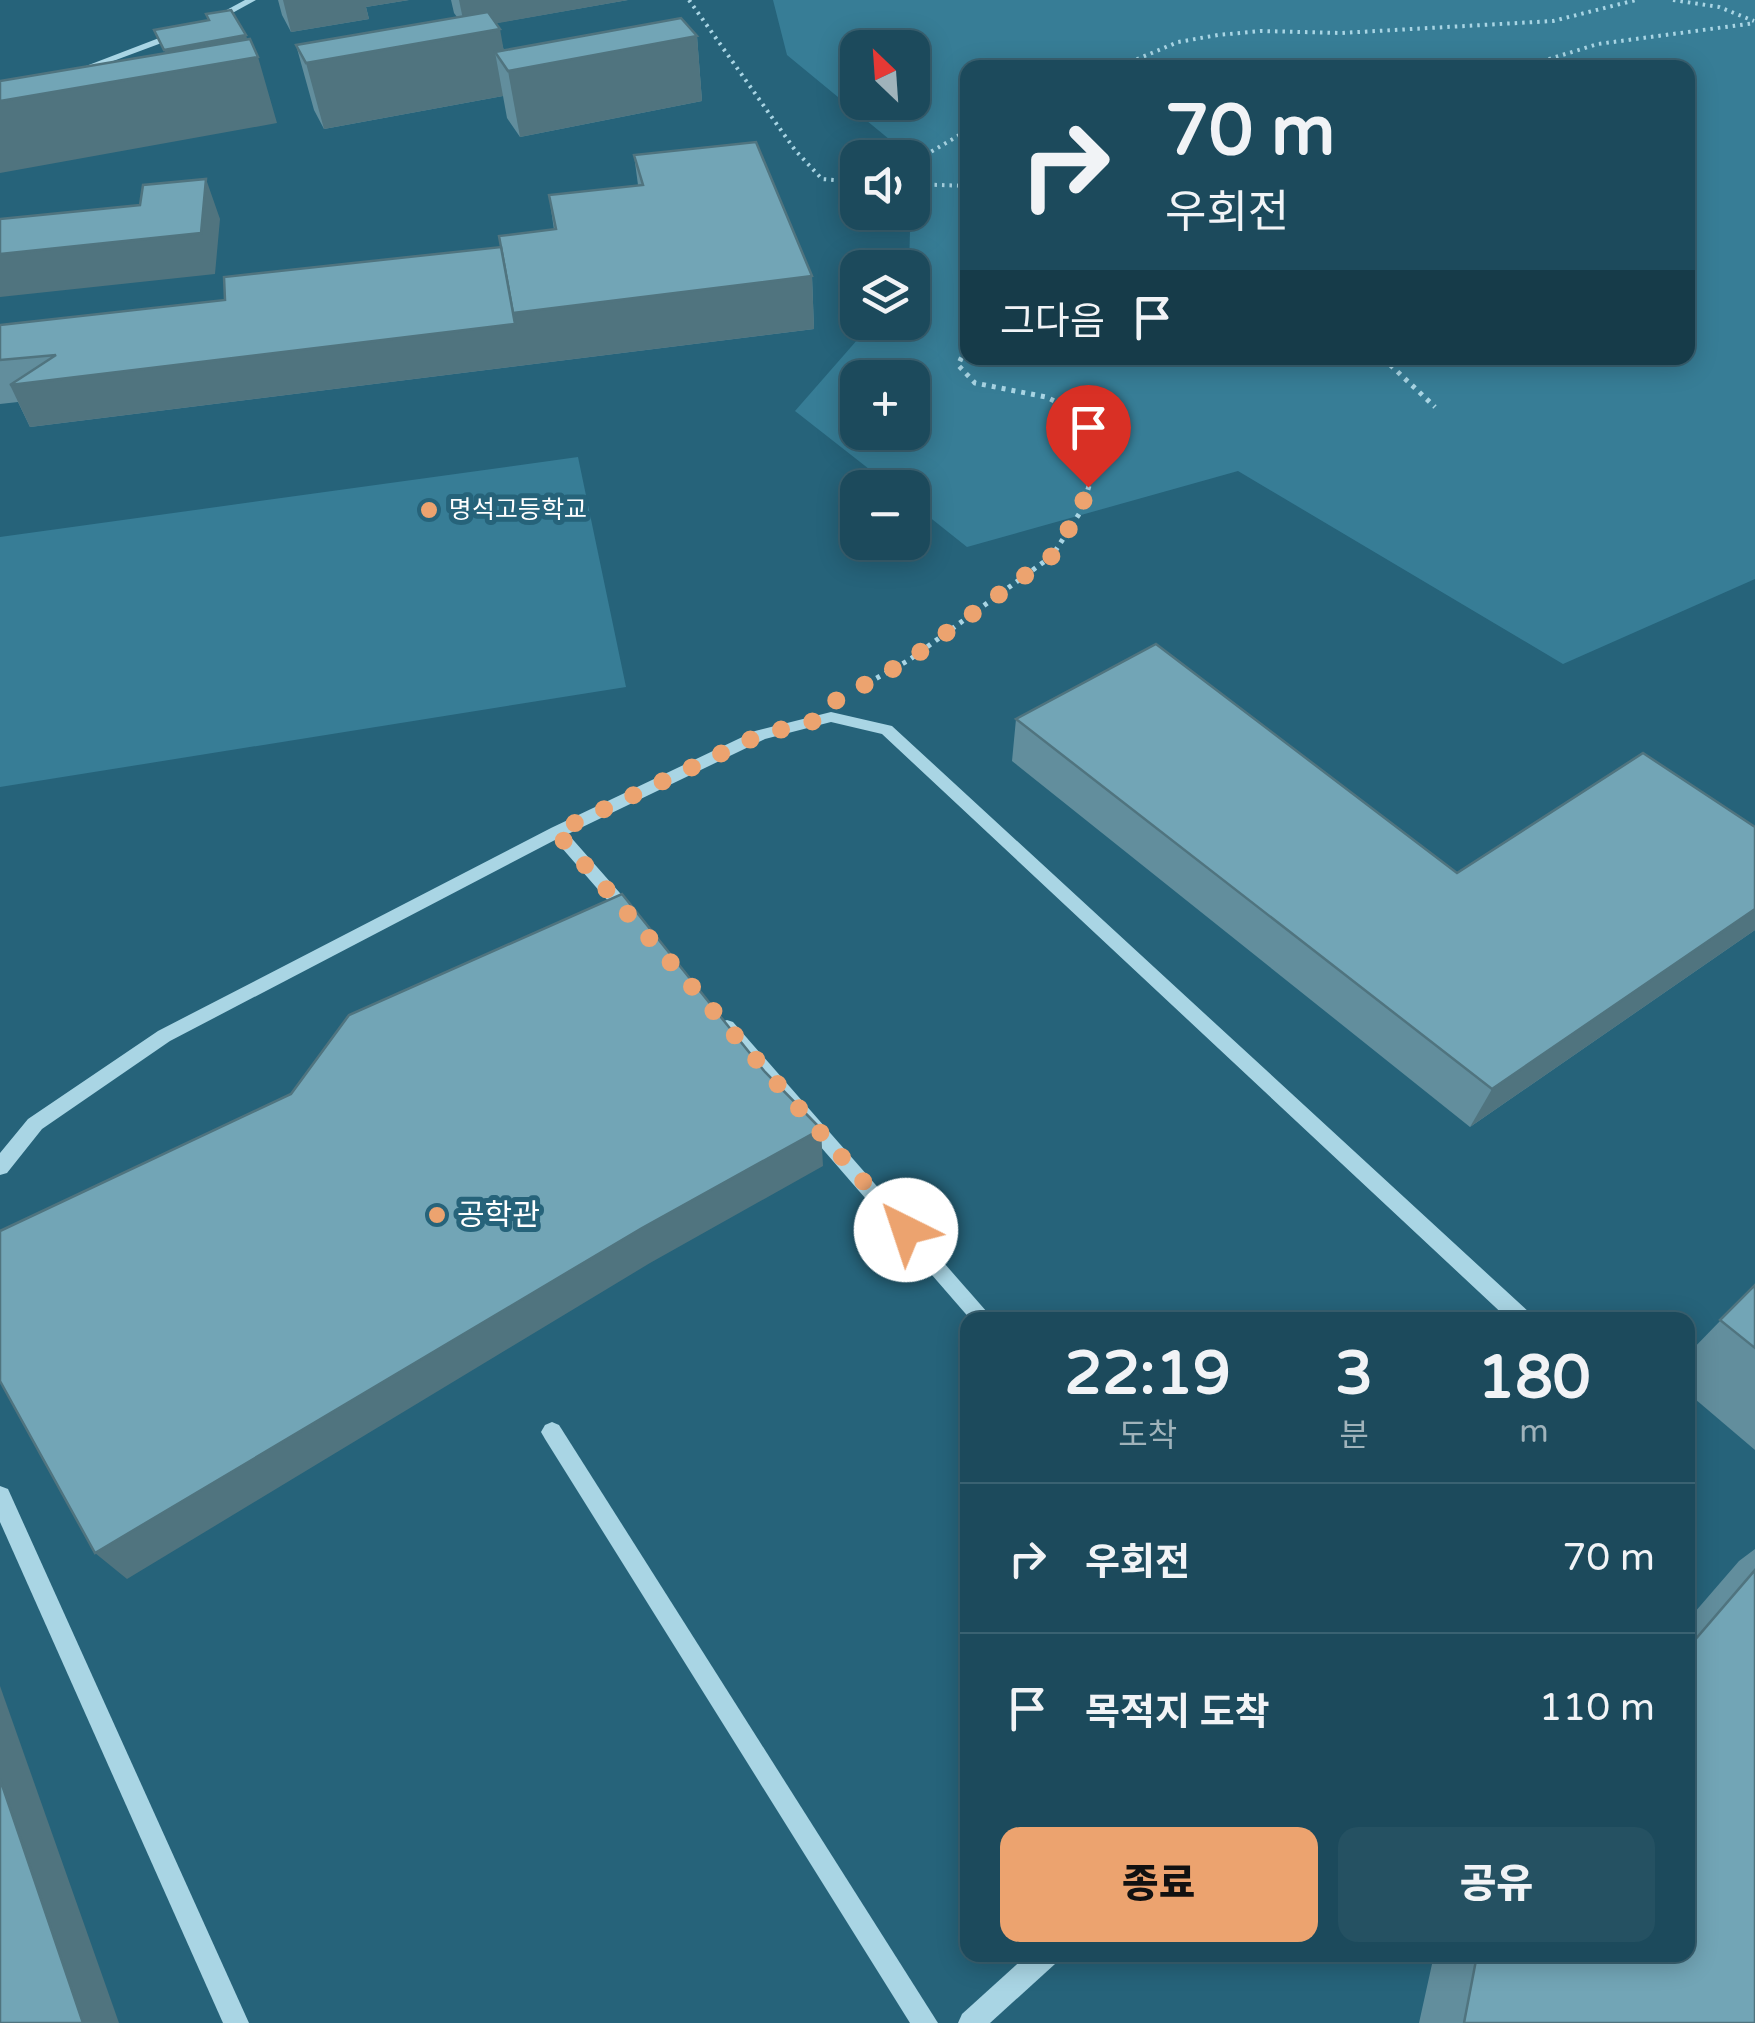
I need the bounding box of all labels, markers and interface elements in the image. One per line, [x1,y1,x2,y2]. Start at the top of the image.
north arrow [840,30,930,120]
map controls [840,30,930,560]
text: 70 m [1165,90,1335,174]
icon: right [1000,100,1130,230]
button: sound [840,140,930,230]
text: 우회전 [1165,186,1289,240]
button: layers [840,250,930,340]
icon: arrive [1125,290,1180,345]
text: 그다음 [1000,299,1105,345]
button: + [840,360,930,450]
pin [1046,385,1131,488]
icon: arrive [1061,400,1116,455]
button: − [840,470,930,560]
place label: 명석고등학교 [449,495,587,525]
marker: 명석고등학교 [418,499,440,521]
position arrow [854,1178,958,1282]
place label: 공학관 [457,1197,540,1234]
marker: 공학관 [426,1204,448,1226]
text: 22:19 [1064,1338,1231,1410]
text: 3 [1335,1338,1373,1410]
text: 180 [1477,1342,1591,1414]
text: m [1519,1413,1549,1451]
text: 도착 [1118,1417,1177,1455]
text: 분 [1339,1417,1369,1455]
icon: right [1000,1531,1055,1586]
text: 70 m [1563,1535,1655,1581]
text: 우회전 [1085,1540,1190,1586]
icon: arrive [1000,1681,1055,1736]
text: 110 m [1539,1685,1655,1731]
text: 목적지 도착 [1085,1690,1270,1736]
button: 종료 [1000,1827,1318,1942]
button: 공유 [1338,1827,1655,1942]

